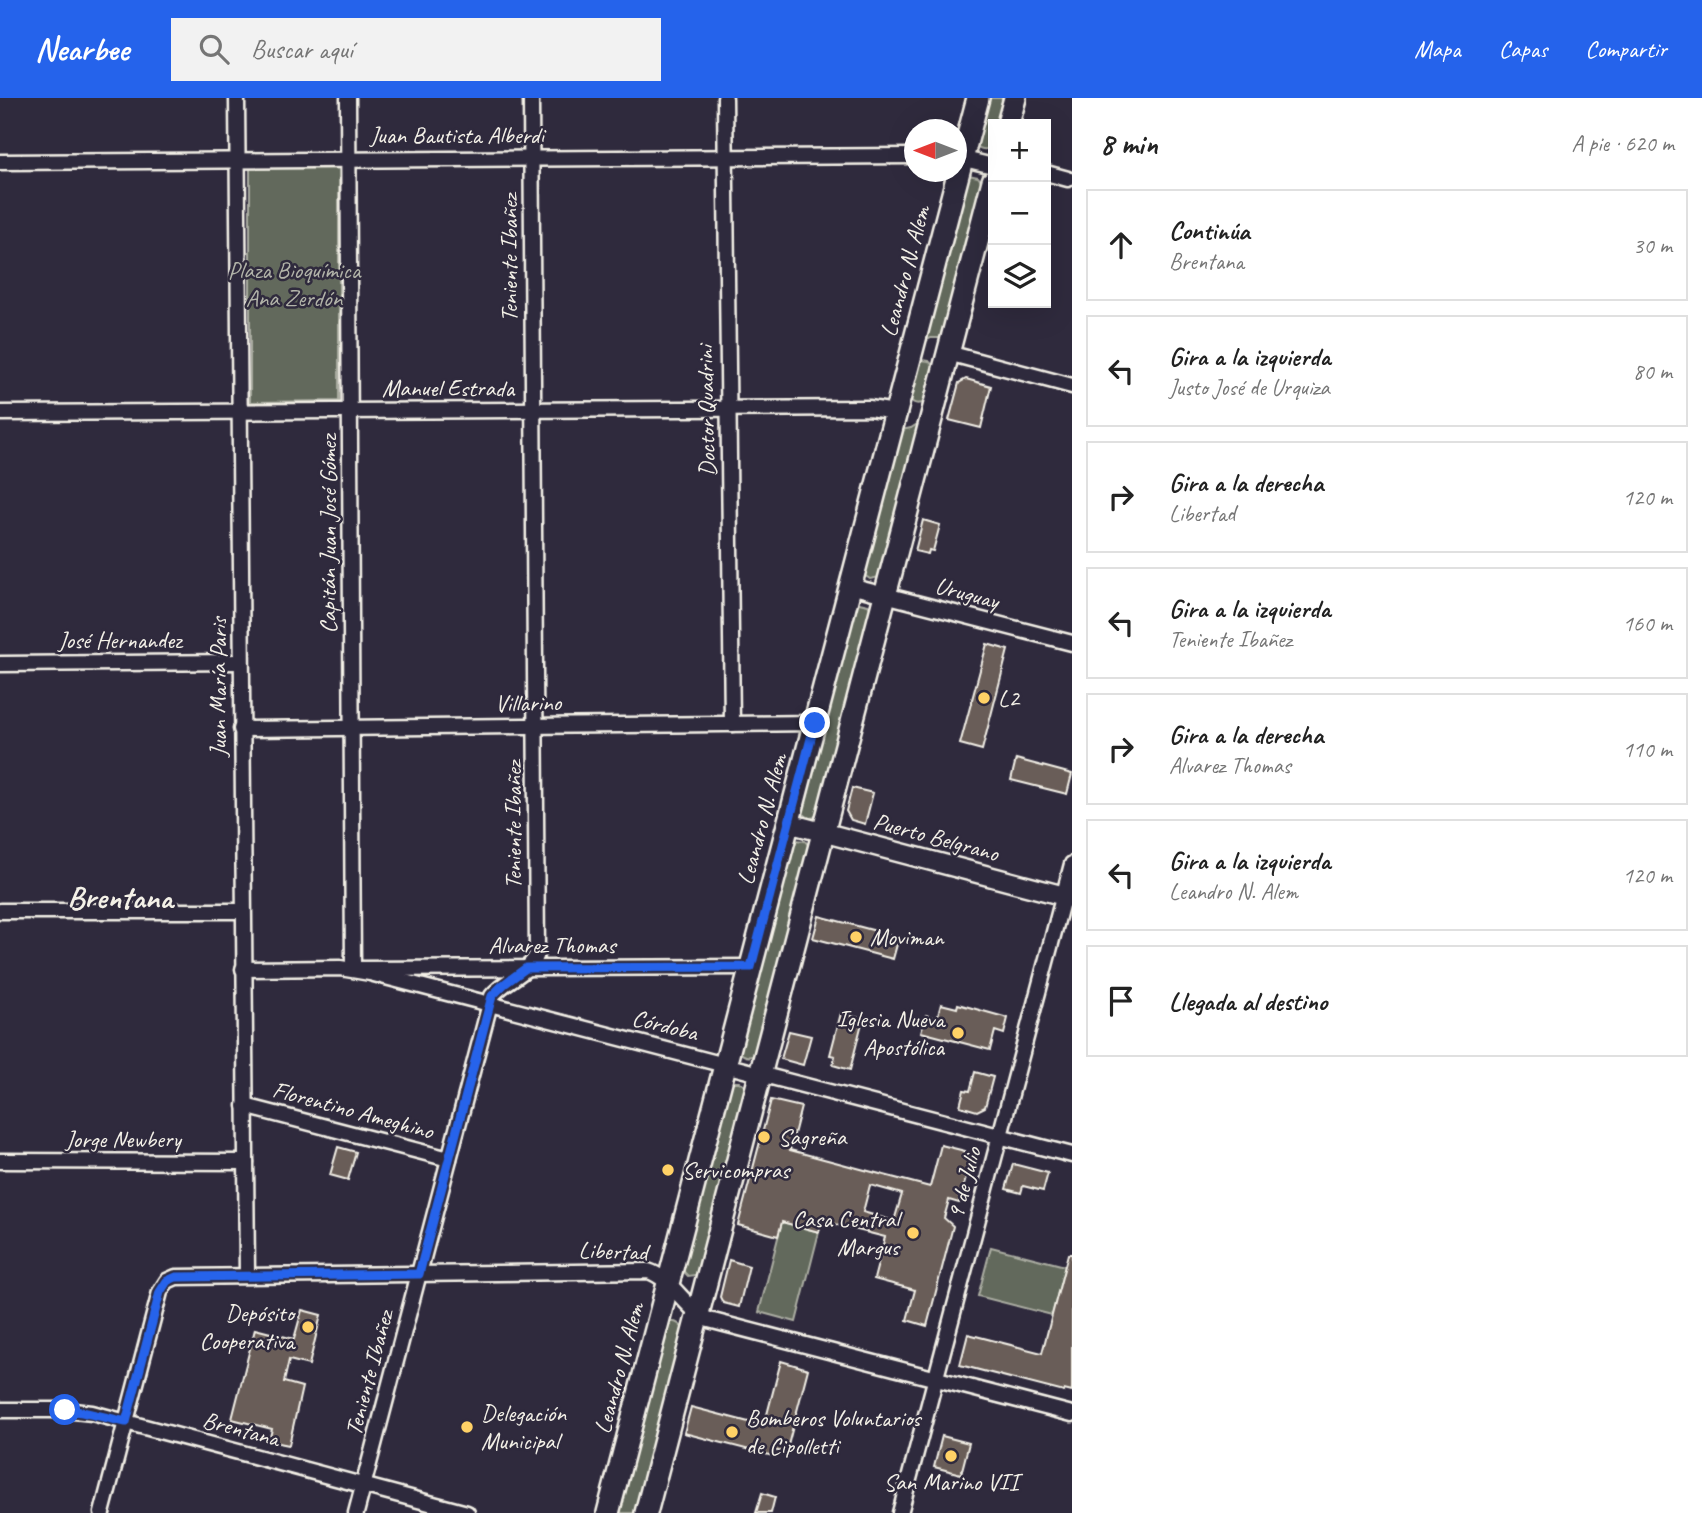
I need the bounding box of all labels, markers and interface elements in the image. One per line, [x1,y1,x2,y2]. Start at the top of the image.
search box [171,18,661,81]
text: Nearbee [35,28,129,70]
icon: search [195,30,233,68]
text: Buscar aquí [251,33,353,66]
text: Mapa [1414,34,1461,64]
text: Capas [1499,34,1547,64]
text: Compartir [1585,34,1667,64]
north arrow [904,119,967,182]
map controls [988,119,1051,308]
button: + [988,119,1051,182]
street label: Juan Bautista Alberdi [369,120,547,150]
text: 8 min [1100,125,1157,163]
text: A pie · 620 m [1571,129,1674,158]
button: − [988,182,1051,245]
street label: Teniente Ibañez [494,191,524,322]
street label: Leandro N. Alem [873,201,937,340]
text: Continúa [1169,214,1250,247]
icon: ahead [1102,226,1140,264]
text: 30 m [1633,231,1672,260]
button: layers [988,245,1051,308]
text: Brentana [1169,247,1244,276]
park label: Plaza Bioquímica Ana Zerdón [228,255,362,313]
text: Gira a la izquierda [1169,340,1330,373]
street label: Doctor Quadrini [690,342,722,477]
icon: left [1102,352,1140,390]
text: 80 m [1633,357,1672,386]
street label: Manuel Estrada [382,373,515,403]
text: Justo José de Urquiza [1169,373,1330,402]
street label: Capitán Juan José Gómez [313,432,343,633]
text: Gira a la derecha [1169,466,1323,499]
icon: right [1102,478,1140,516]
text: 120 m [1623,483,1672,512]
text: Libertad [1169,499,1235,528]
street label: Uruguay [932,570,1004,616]
text: Gira a la izquierda [1169,592,1330,625]
icon: left [1102,604,1140,642]
text: 160 m [1623,609,1672,638]
street label: Juan María Paris [203,615,233,758]
street label: José Hernandez [57,625,184,655]
text: Teniente Ibañez [1169,625,1292,654]
place label: L2 [998,683,1021,713]
street label: Villarino [495,687,563,719]
marker: L2 [976,690,992,706]
route end [799,707,830,738]
text: Gira a la derecha [1169,718,1323,751]
icon: right [1102,730,1140,768]
text: 110 m [1623,735,1672,764]
street label: Leandro N. Alem [730,749,794,888]
text: Alvarez Thomas [1169,751,1291,780]
street label: Teniente Ibañez [498,758,528,889]
street label: Puerto Belgrano [870,806,1003,868]
text: Gira a la izquierda [1169,844,1330,877]
icon: left [1102,856,1140,894]
text: 120 m [1623,861,1672,890]
district label: Brentana [67,877,175,918]
text: Leandro N. Alem [1169,877,1298,906]
place label: Moviman [870,922,945,952]
marker: Moviman [848,929,864,945]
street label: Alvarez Thomas [489,930,618,960]
icon: arrive [1102,982,1140,1020]
text: Llegada al destino [1169,985,1327,1018]
street label: Córdoba [629,1002,702,1048]
place label: Iglesia Nueva Apostólica [837,1004,946,1062]
marker: Iglesia Nueva Apostólica [950,1025,966,1041]
street label: Florentino Ameghino [269,1074,438,1146]
place label: Sagreña [778,1122,848,1152]
street label: Jorge Newbery [64,1124,182,1154]
marker: Sagreña [756,1129,772,1145]
street label: 9 de Julio [940,1142,988,1222]
place label: Servicompras [682,1155,792,1185]
marker: Servicompras [660,1162,676,1178]
place label: Casa Central Margus [792,1204,903,1262]
marker: Casa Central Margus [905,1225,921,1241]
street label: Libertad [578,1235,652,1267]
place label: Depósito Cooperativa [200,1298,297,1356]
street label: Leandro N. Alem [587,1298,651,1437]
street label: Teniente Ibañez [338,1305,401,1439]
marker: Depósito Cooperativa [300,1319,316,1335]
route start [49,1394,80,1425]
place label: Delegación Municipal [481,1398,567,1456]
place label: Bomberos Voluntarios de Cipolletti [746,1403,922,1461]
street label: Brentana [199,1404,285,1454]
marker: Delegación Municipal [459,1419,475,1435]
marker: Bomberos Voluntarios de Cipolletti [724,1424,740,1440]
marker: San Marino VII [943,1448,959,1464]
place label: San Marino VII [883,1467,1024,1497]

